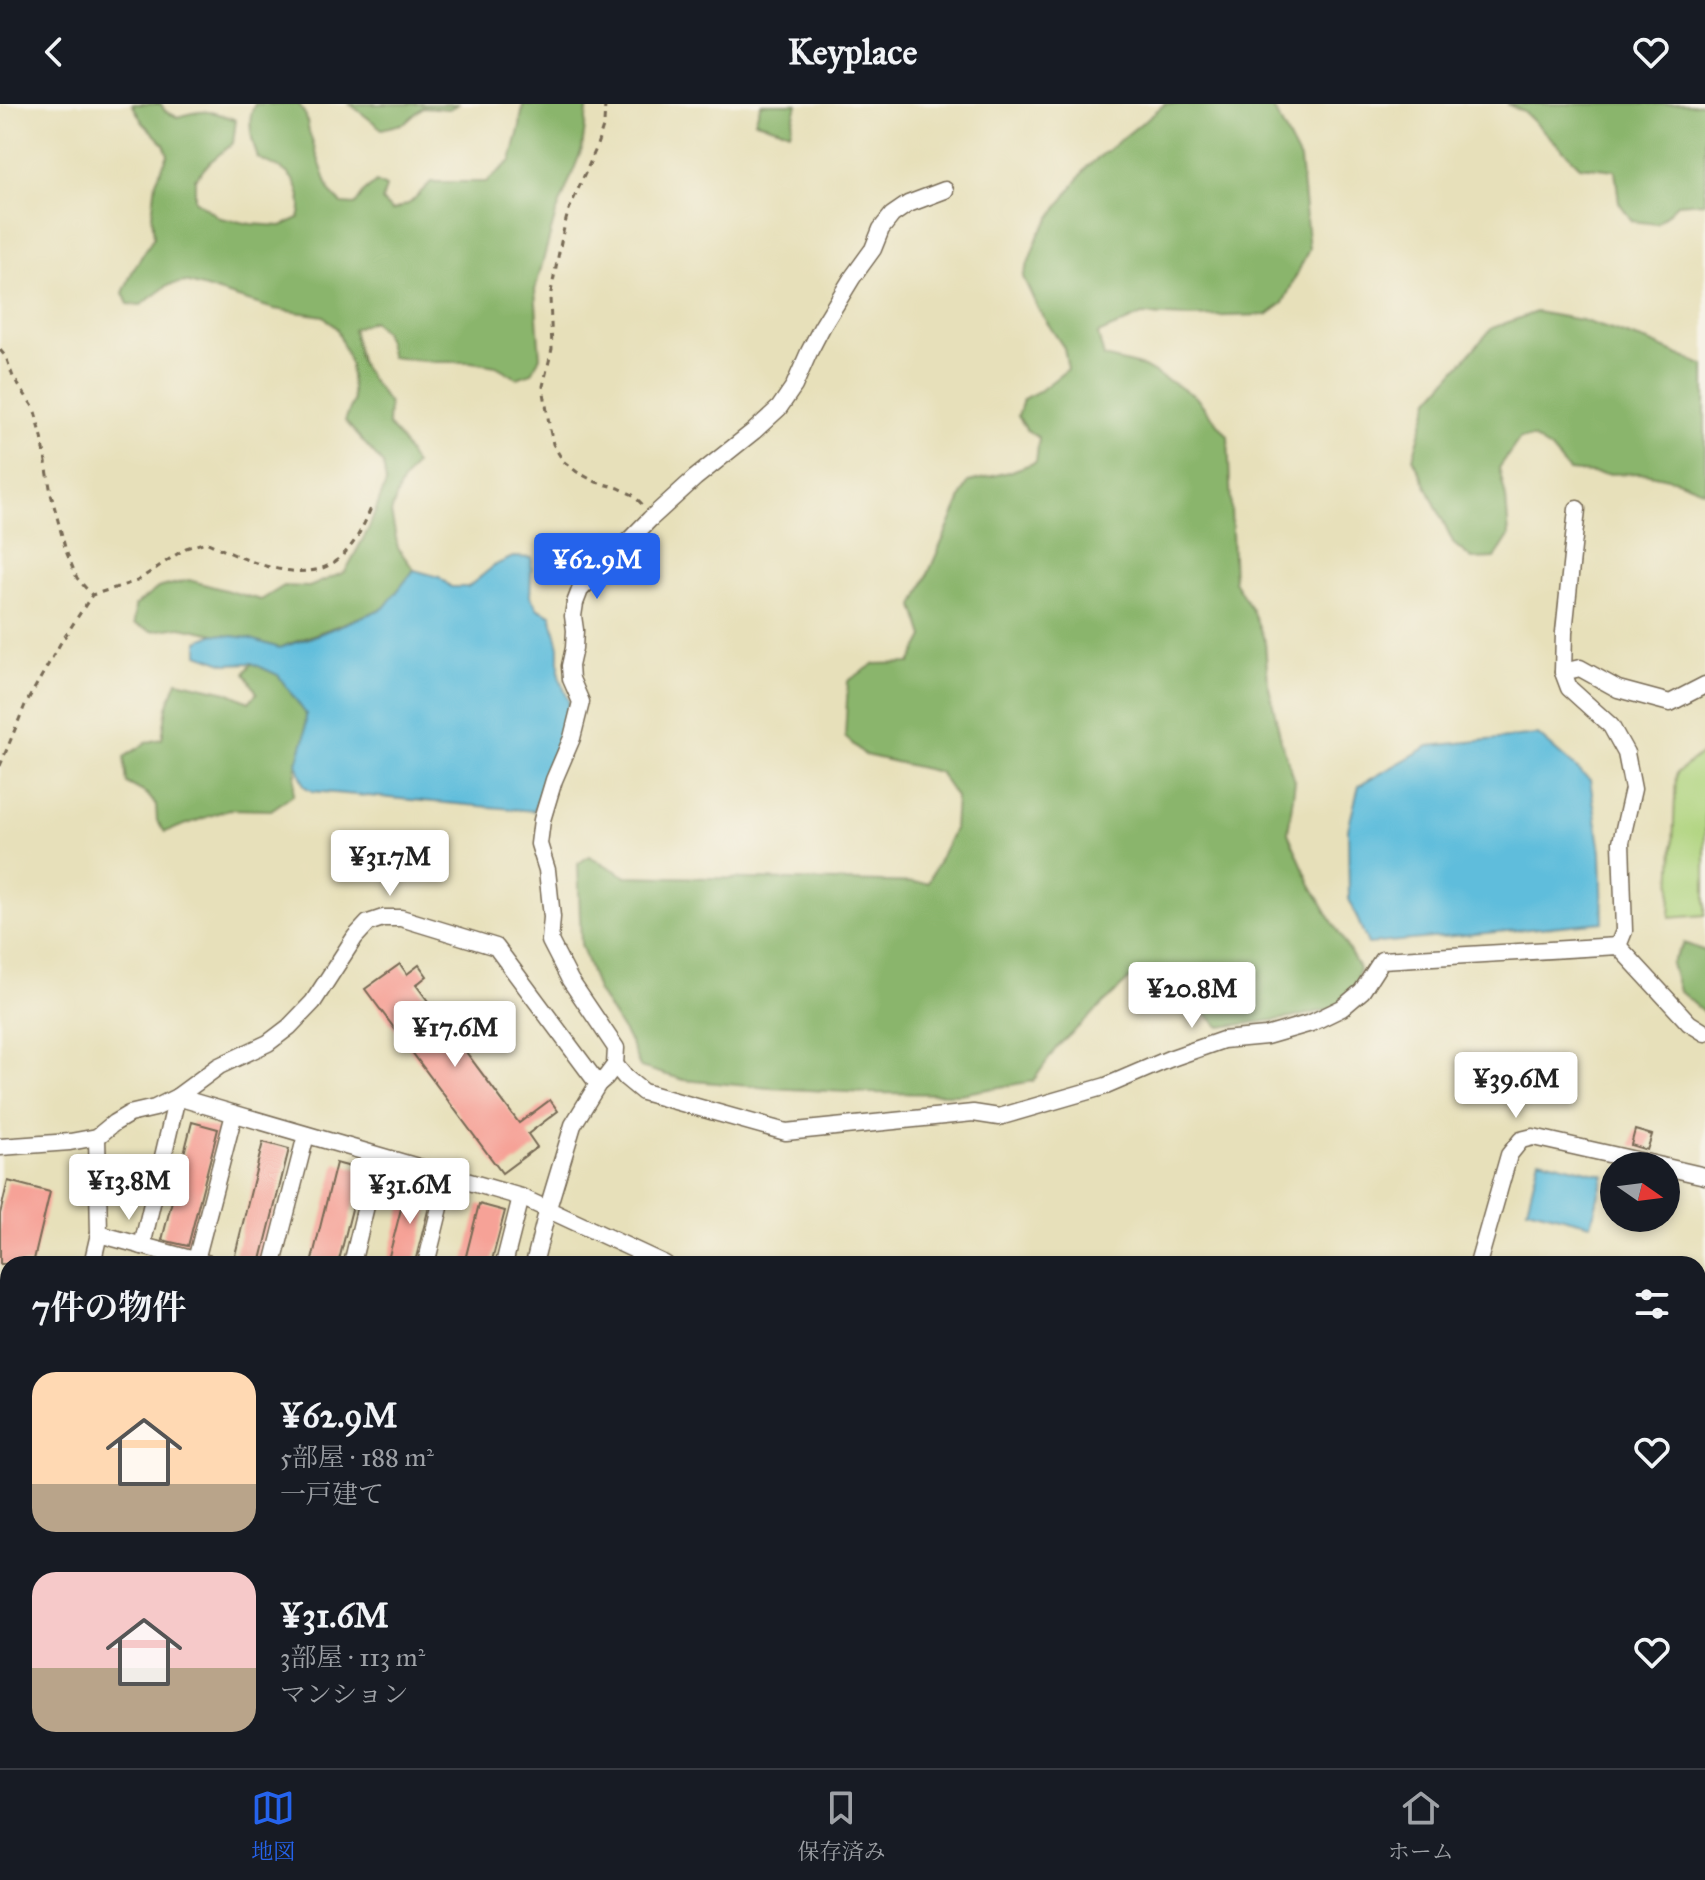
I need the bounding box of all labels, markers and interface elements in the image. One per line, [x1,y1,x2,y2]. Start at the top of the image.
icon: back [32,30,76,74]
text: Keyplace [788,30,917,74]
icon: heart [1629,30,1673,74]
pin: ¥62.9M [532,533,662,601]
text: ¥62.9M [552,543,642,575]
pin: ¥31.7M [325,830,455,898]
text: ¥31.7M [349,840,431,872]
pin: ¥20.8M [1127,962,1257,1030]
text: ¥20.8M [1146,972,1238,1004]
pin: ¥17.6M [390,1001,520,1069]
text: ¥17.6M [412,1011,498,1043]
pin: ¥39.6M [1451,1052,1581,1120]
text: ¥39.6M [1473,1062,1559,1094]
north arrow [1600,1152,1680,1232]
map controls [1600,1152,1680,1232]
pin: ¥13.8M [64,1154,194,1222]
pin: ¥31.6M [345,1158,475,1226]
text: ¥13.8M [87,1164,171,1196]
text: ¥31.6M [368,1168,452,1200]
icon: filters [1630,1282,1674,1326]
text: 7件の物件 [32,1287,186,1328]
text: ¥62.9M [280,1395,398,1436]
icon: home [96,1404,192,1500]
icon: heart [1630,1430,1674,1474]
text: 5部屋 · 188 m² [280,1441,434,1473]
text: 一戸建て [280,1478,384,1510]
text: ¥31.6M [280,1595,389,1636]
icon: home [96,1604,192,1700]
icon: heart [1630,1630,1674,1674]
text: 3部屋 · 113 m² [280,1641,425,1673]
text: マンション [280,1678,409,1710]
tab: 地図 [251,1786,295,1865]
tab: 保存済み [797,1786,886,1865]
tab: ホーム [1388,1786,1454,1865]

